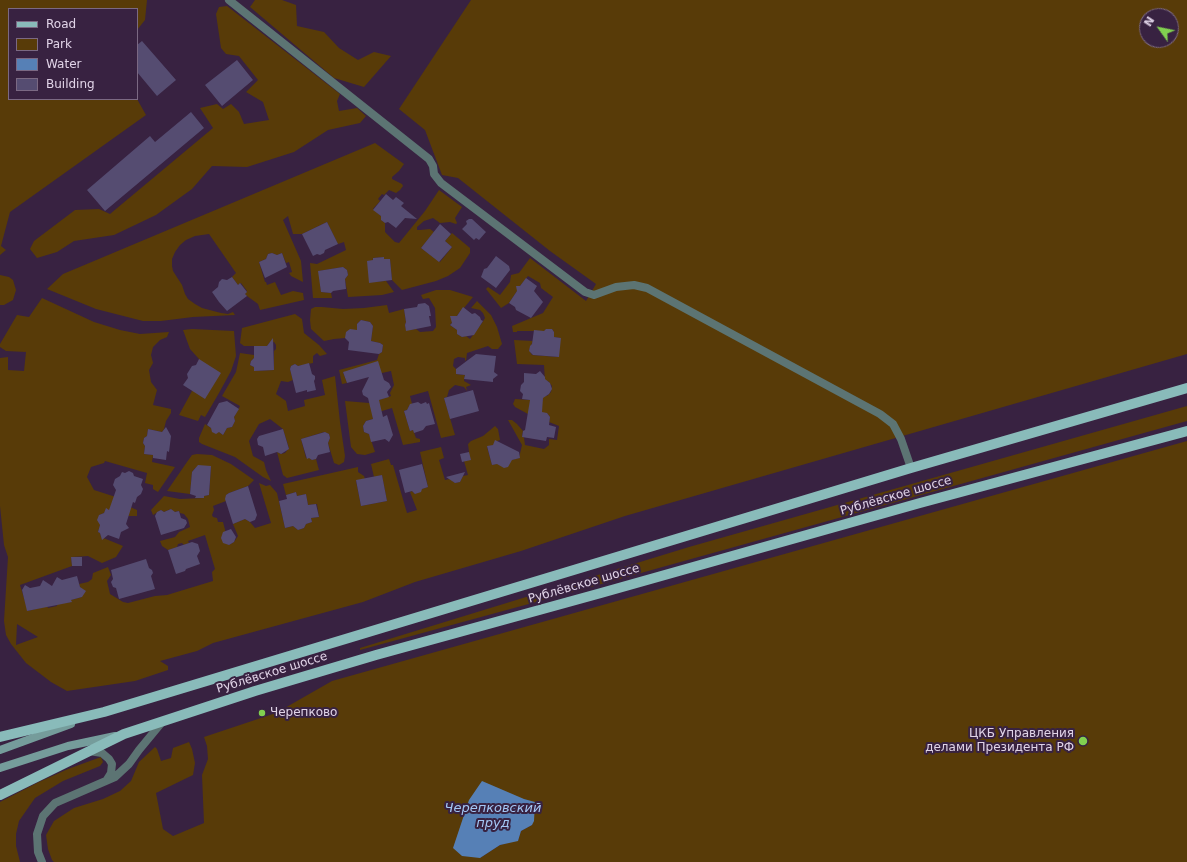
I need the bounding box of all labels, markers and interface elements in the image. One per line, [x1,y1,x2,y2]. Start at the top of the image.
legend [8,8,138,100]
north arrow [1139,8,1179,48]
text: N [1141,14,1157,29]
text: Road [46,17,76,31]
text: Park [46,37,72,51]
text: Water [46,57,81,71]
text: Building [46,77,95,91]
street label: Рублёвское шоссе [839,473,953,519]
street label: Рублёвское шоссе [527,561,641,607]
street label: Рублёвское шоссе [215,649,329,697]
place label: Черепково [270,706,337,720]
marker: Черепково [257,708,267,718]
place label: ЦКБ Управления делами Президента РФ [925,727,1074,755]
marker: ЦКБ Управления делами Президента РФ [1077,735,1089,747]
water label: Черепковский пруд [444,801,542,832]

